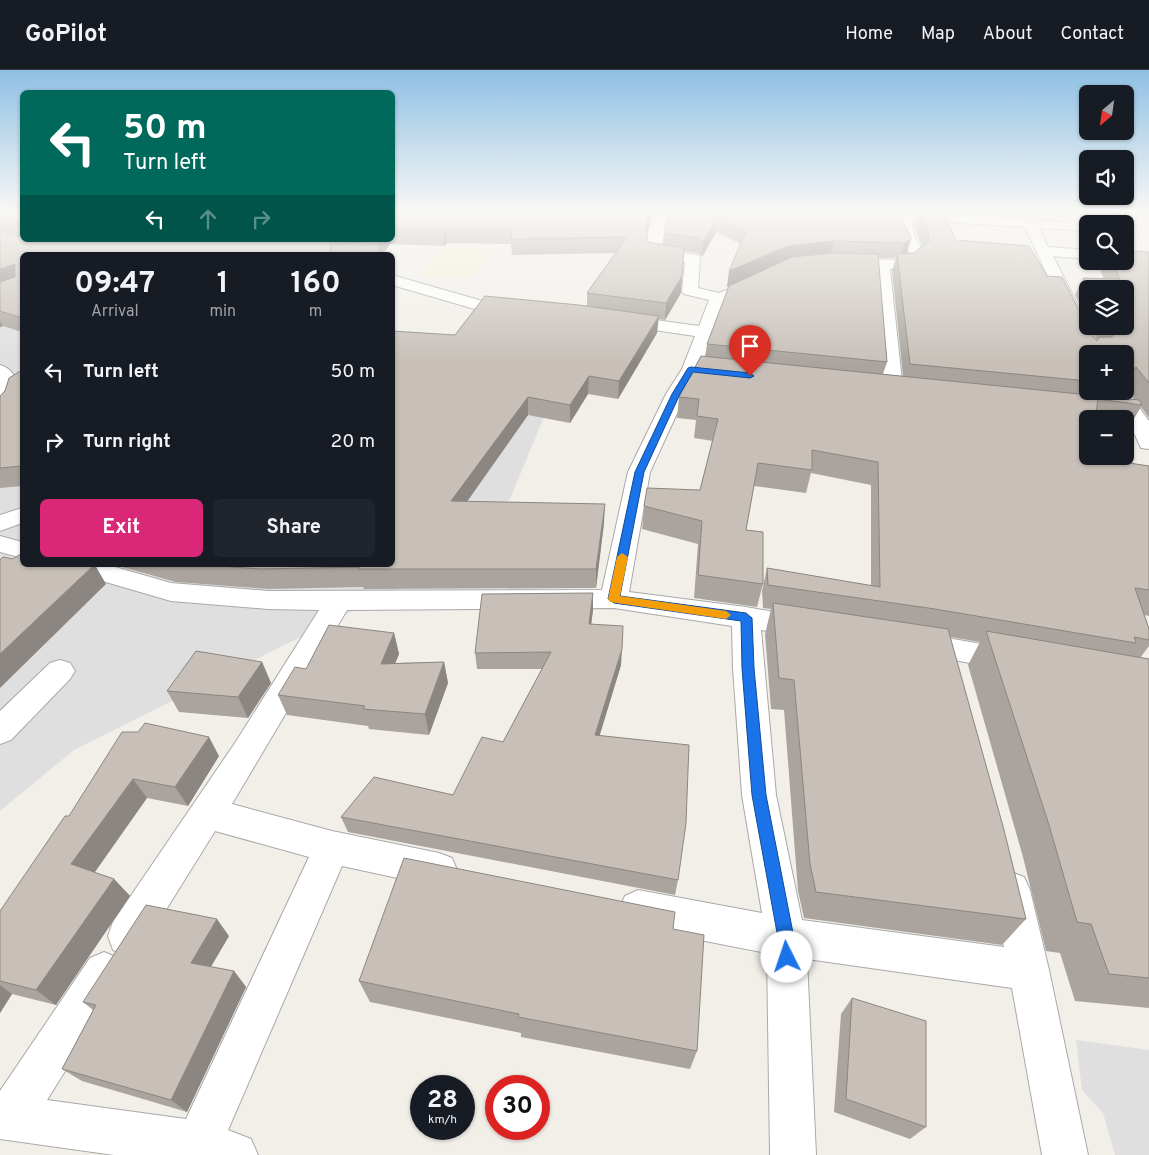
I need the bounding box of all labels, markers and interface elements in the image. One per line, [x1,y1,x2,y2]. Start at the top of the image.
text: GoPilot [25,20,107,50]
text: Home [845,23,893,46]
text: Map [921,23,955,46]
text: About [983,23,1032,46]
text: Contact [1060,23,1124,46]
north arrow [1079,85,1134,140]
map controls [1079,85,1134,465]
text: 50 m [123,107,207,151]
icon: left [40,110,105,175]
text: Turn left [123,150,206,177]
button: sound [1079,150,1134,205]
icon: left [141,205,169,233]
icon: ahead [194,205,222,233]
icon: right [247,205,275,233]
button: search [1079,215,1134,270]
text: 09:47 [74,266,155,303]
text: 1 [217,266,229,303]
text: 160 [290,266,341,303]
button: layers [1079,280,1134,335]
text: Arrival [91,302,139,322]
text: min [210,302,236,322]
text: m [309,302,322,322]
pin [729,325,771,376]
icon: arrive [736,332,764,360]
button: + [1079,345,1134,400]
icon: left [40,358,68,386]
text: Turn left [83,360,159,384]
text: 50 m [330,360,375,384]
button: − [1079,410,1134,465]
icon: right [40,428,68,456]
text: Turn right [83,430,171,454]
text: 20 m [331,430,375,454]
button: Exit [40,499,203,557]
button: Share [213,499,375,557]
position arrow [760,930,812,982]
speed limit sign: 30 [485,1075,550,1140]
text: 28 [427,1085,458,1117]
text: km/h [428,1112,457,1128]

